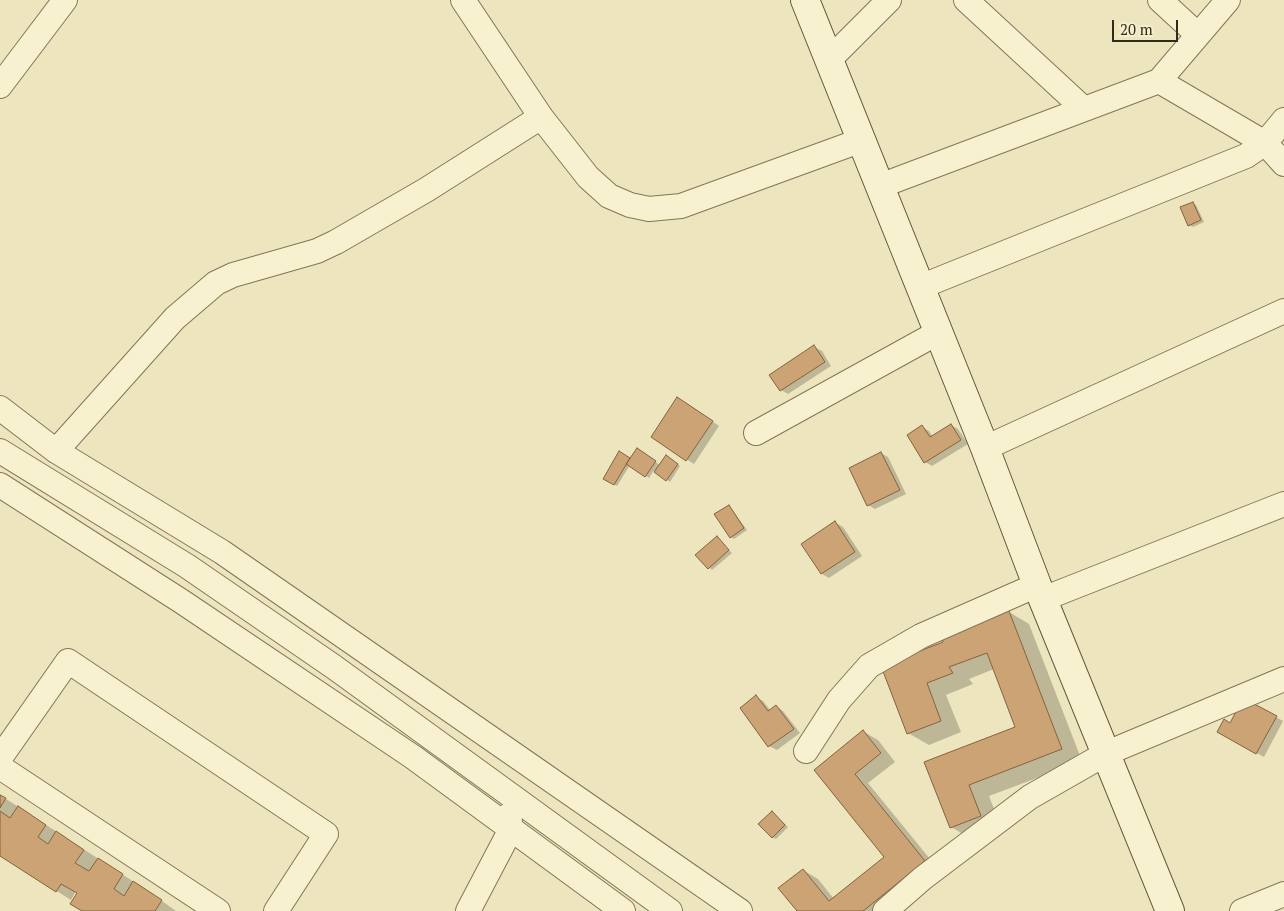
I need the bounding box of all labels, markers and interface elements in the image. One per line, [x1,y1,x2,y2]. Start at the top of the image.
scale bar [1114,10,1180,42]
text: 20 m [1120,19,1153,39]

